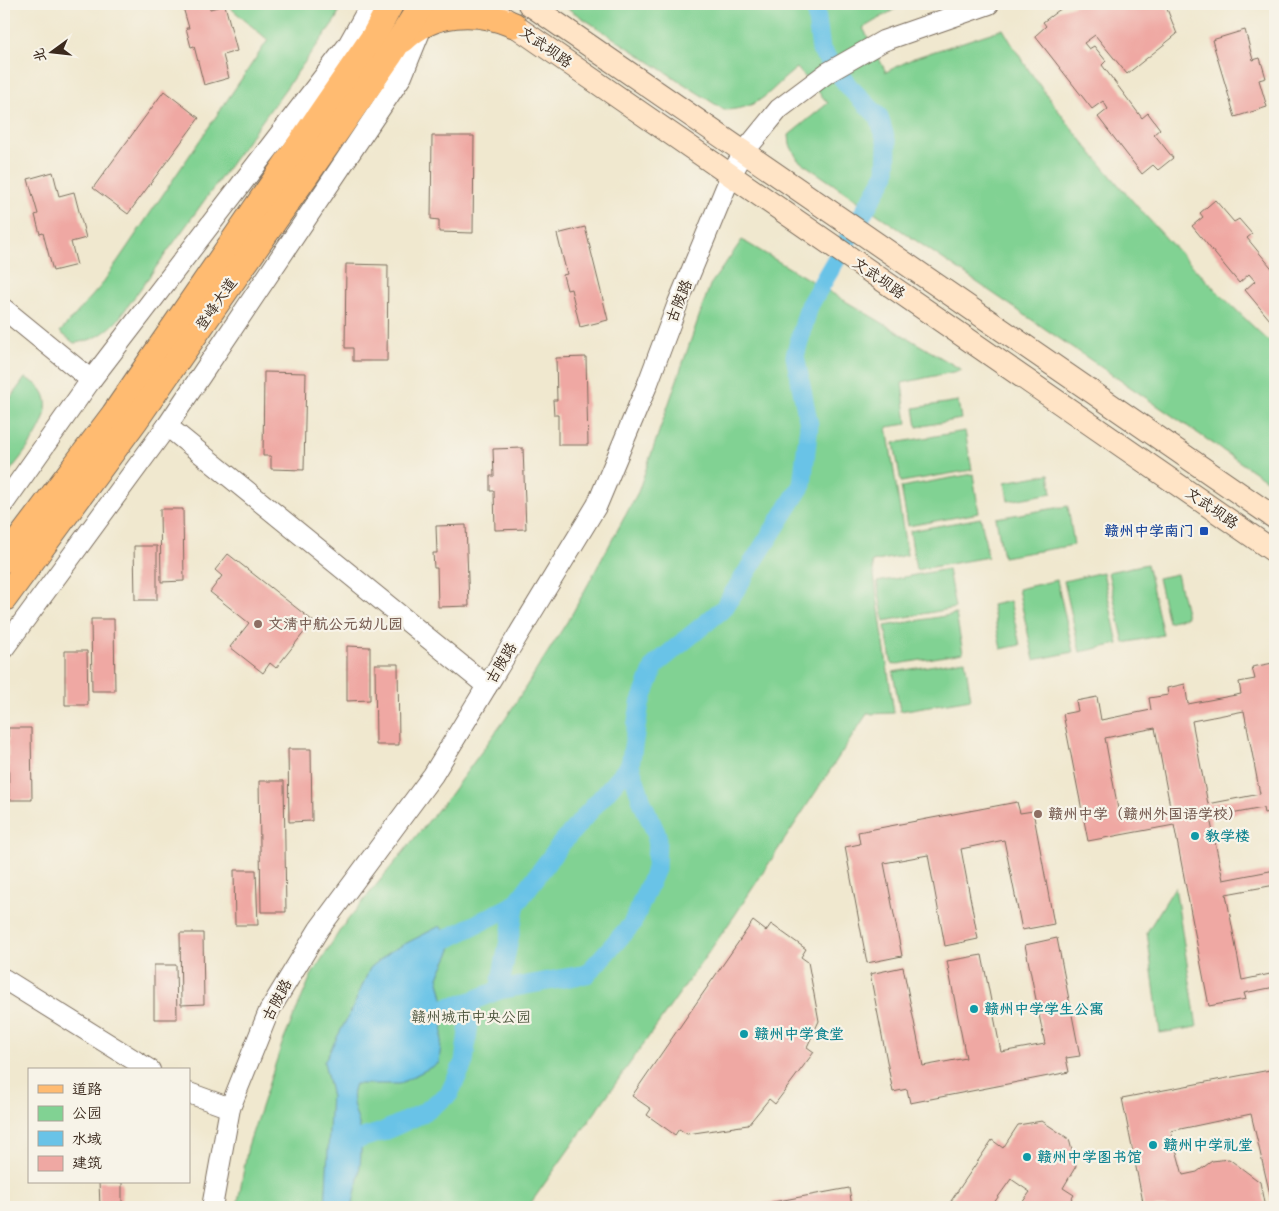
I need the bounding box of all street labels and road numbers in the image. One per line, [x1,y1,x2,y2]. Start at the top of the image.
street label: 文武坝路 [516,21,577,72]
street label: 文武坝路 [849,252,910,303]
street label: 登峰大道 [190,273,241,334]
street label: 古陂路 [660,276,697,326]
street label: 文武坝路 [1182,482,1243,533]
street label: 古陂路 [480,638,521,687]
street label: 古陂路 [257,975,296,1025]

